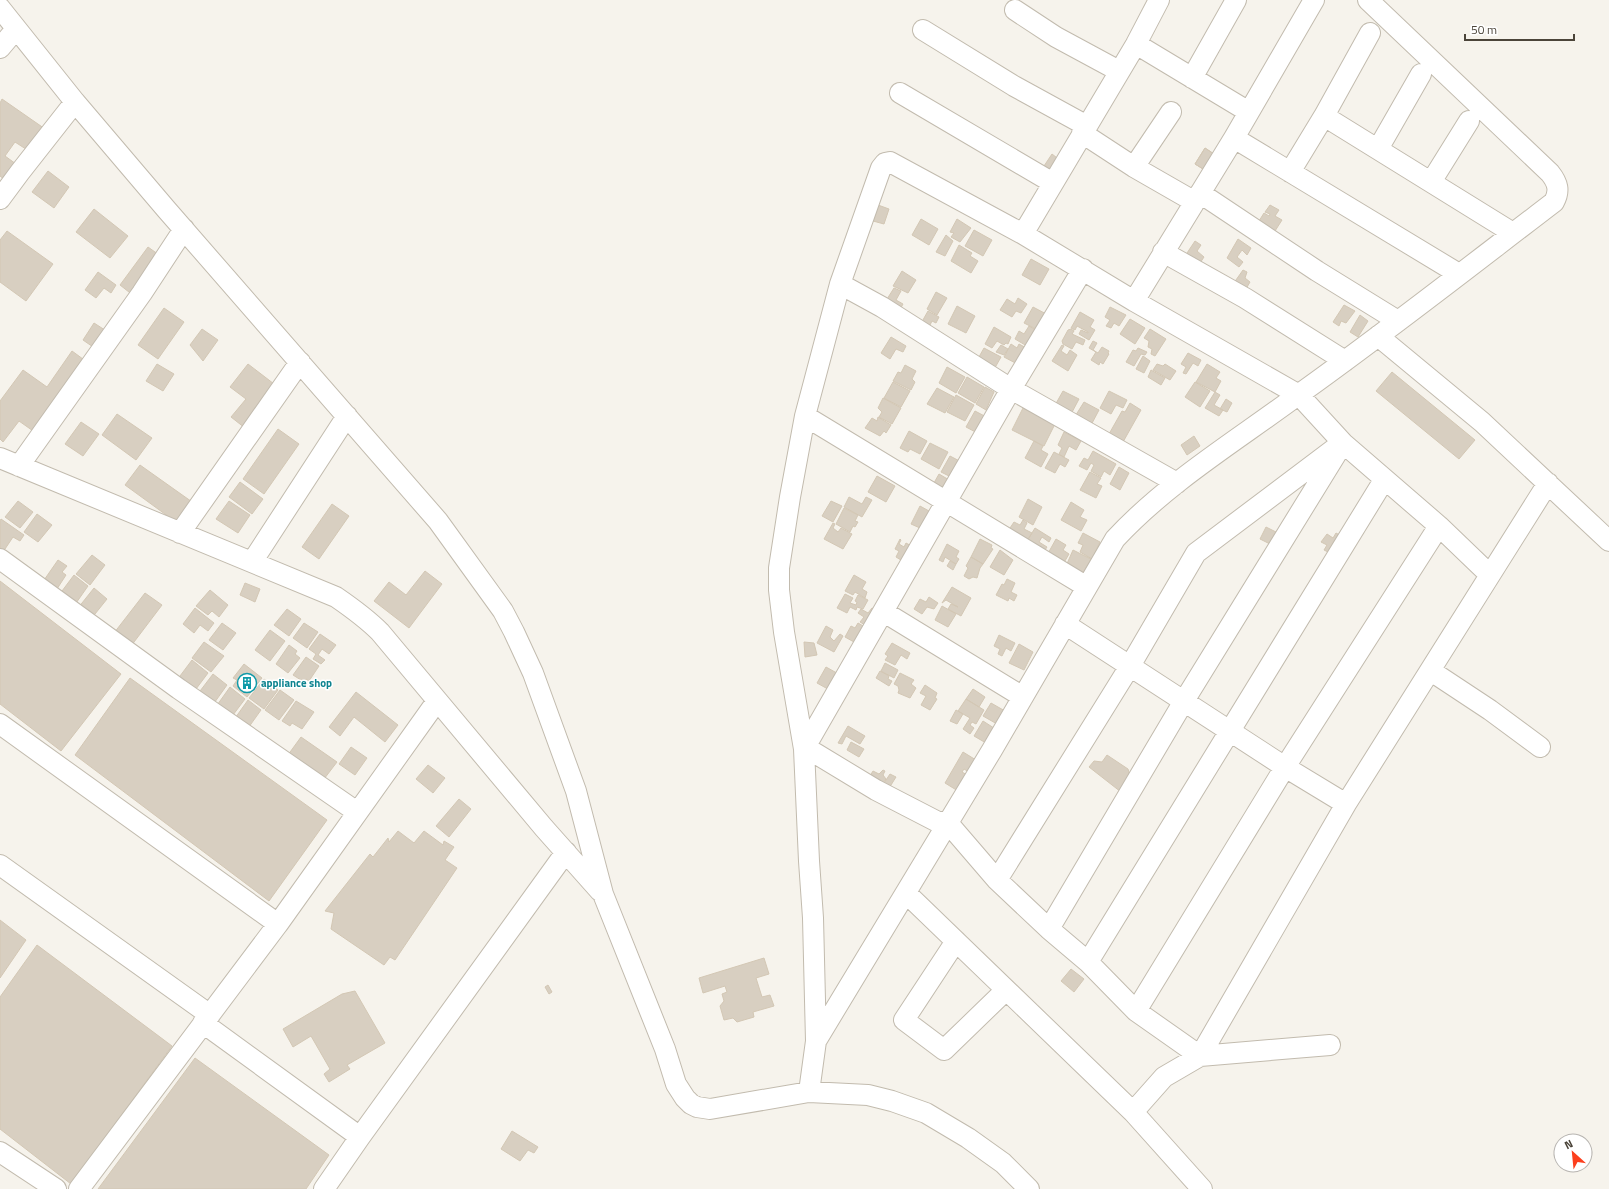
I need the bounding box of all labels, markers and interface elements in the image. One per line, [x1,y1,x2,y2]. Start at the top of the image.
scale bar [1465,16,1574,42]
text: 50 m [1471,20,1497,39]
building icon: appliance shop [236,672,258,694]
place label: appliance shop [261,675,332,691]
north arrow [1553,1133,1593,1173]
text: N [1561,1135,1575,1153]

